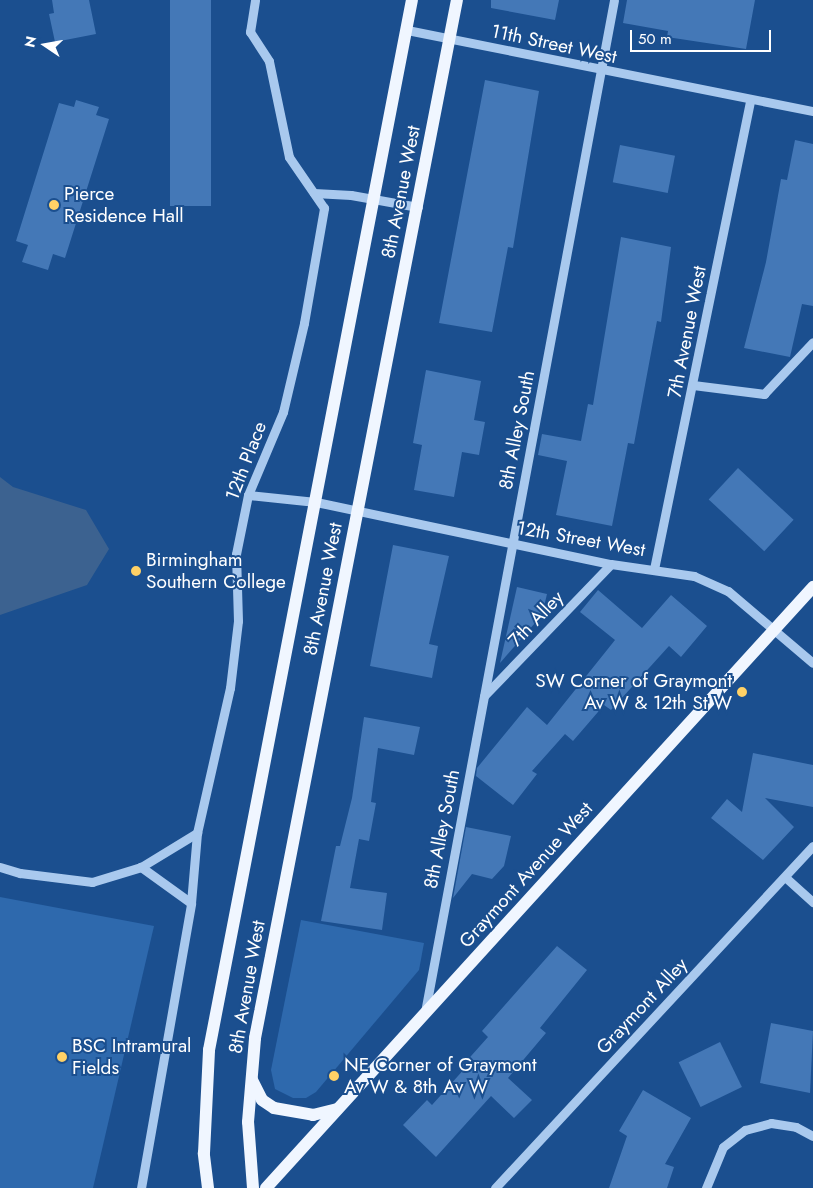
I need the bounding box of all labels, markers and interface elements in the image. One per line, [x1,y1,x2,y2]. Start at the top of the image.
north arrow [20,20,70,70]
street label: 11th Street West [489,20,619,68]
scale bar [633,20,774,52]
text: 50 m [638,28,672,50]
text: N [19,34,41,49]
street label: 8th Avenue West [377,124,425,260]
place label: Pierce Residence Hall [64,183,184,227]
marker: Pierce Residence Hall [48,199,60,211]
street label: 7th Avenue West [663,264,711,400]
street label: 8th Alley South [494,369,540,491]
street label: 12th Place [221,418,271,504]
street label: 12th Street West [515,516,647,562]
street label: 8th Avenue West [299,521,347,657]
place label: Birmingham Southern College [146,549,286,593]
marker: Birmingham Southern College [130,565,142,577]
street label: 7th Alley [504,586,568,652]
place label: SW Corner of Graymont Av W & 12th St W [535,670,732,714]
marker: SW Corner of Graymont Av W & 12th St W [736,686,748,698]
street label: 8th Alley South [419,768,465,890]
street label: Graymont Avenue West [455,797,597,953]
street label: 8th Avenue West [224,919,270,1055]
street label: Graymont Alley [592,953,692,1059]
place label: BSC Intramural Fields [72,1035,191,1079]
marker: BSC Intramural Fields [56,1051,68,1063]
place label: NE Corner of Graymont Av W & 8th Av W [344,1054,537,1098]
marker: NE Corner of Graymont Av W & 8th Av W [328,1070,340,1082]

